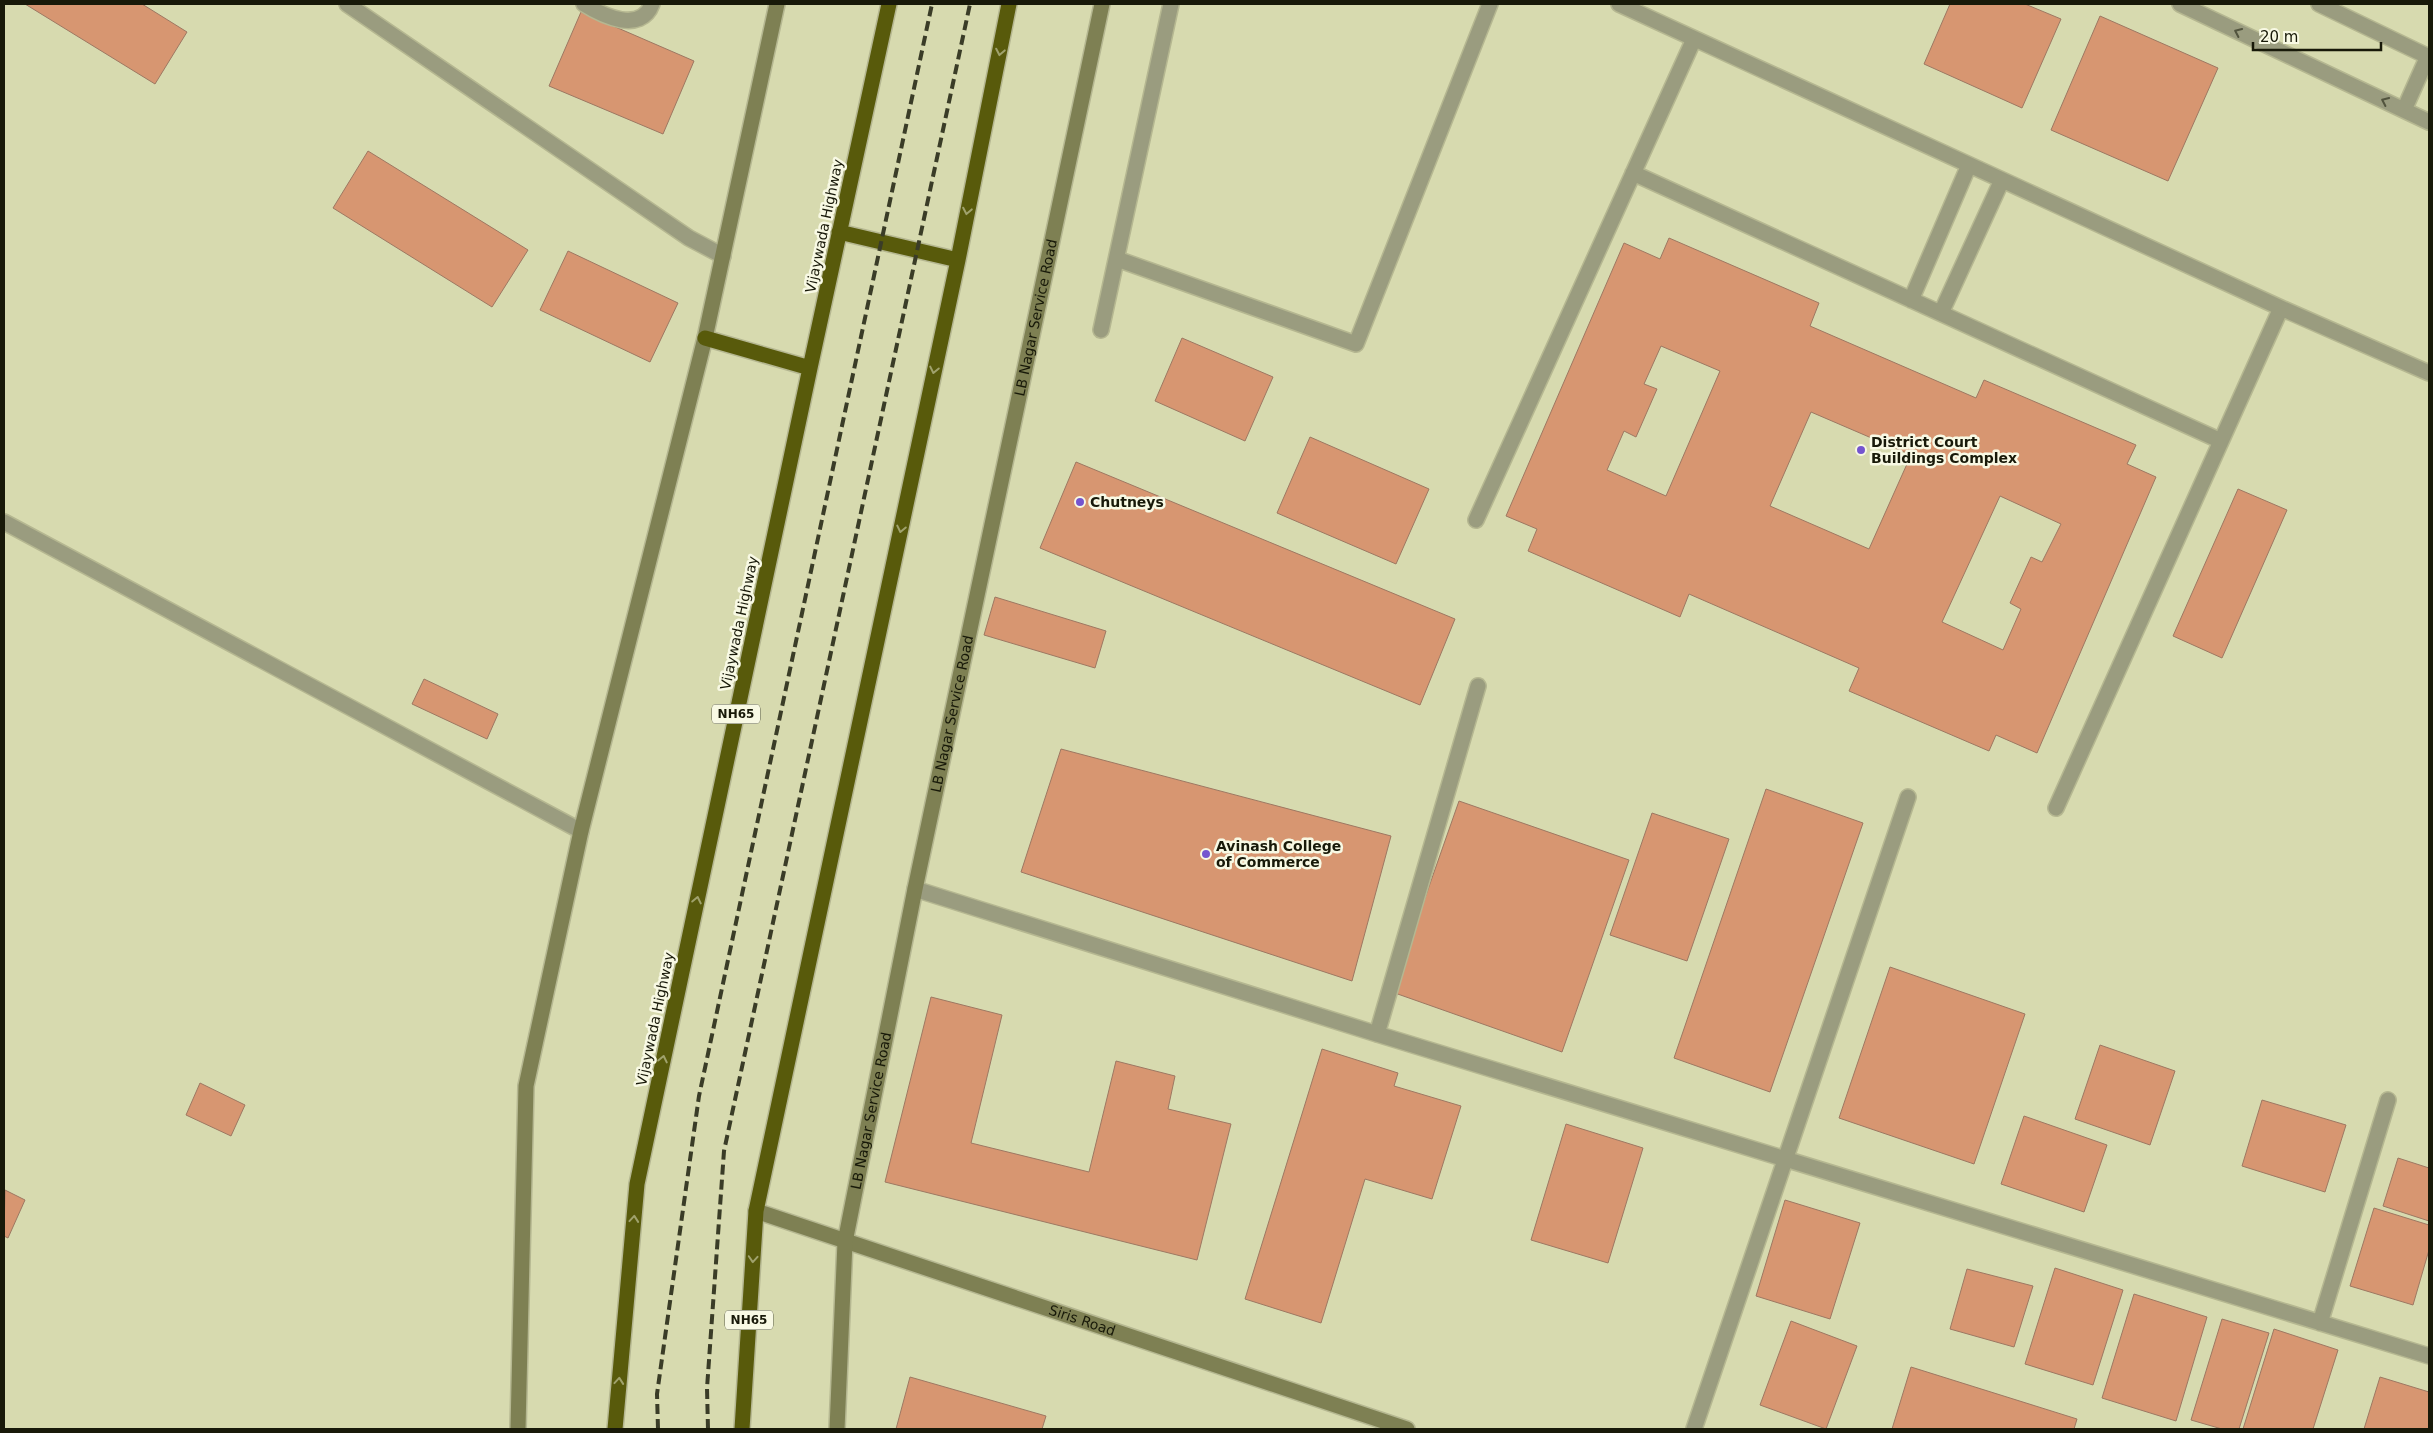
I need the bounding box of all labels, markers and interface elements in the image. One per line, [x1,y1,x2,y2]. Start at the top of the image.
scale bar [2253,20,2380,52]
one-way arrow [2234,27,2243,38]
text: 20 m [2260,28,2298,46]
one-way arrow [995,47,1005,56]
one-way arrow [2381,97,2390,107]
street label: Vijaywada Highway [802,158,846,294]
one-way arrow [963,206,973,215]
street label: LB Nagar Service Road [1011,238,1060,398]
one-way arrow [930,365,940,374]
place label: District Court Buildings Complex [1871,434,2017,466]
marker: District Court Buildings Complex [1855,444,1867,456]
place label: Chutneys [1090,494,1164,510]
marker: Chutneys [1074,496,1086,508]
one-way arrow [896,524,906,533]
street label: Vijaywada Highway [717,555,761,691]
street label: LB Nagar Service Road [928,634,976,794]
road number: NH65 [712,704,760,724]
place label: Avinash College of Commerce [1216,838,1341,870]
marker: Avinash College of Commerce [1200,848,1212,860]
one-way arrow [691,896,702,905]
street label: Vijaywada Highway [633,951,677,1087]
street label: LB Nagar Service Road [848,1031,894,1191]
one-way arrow [657,1055,668,1064]
one-way arrow [628,1215,639,1223]
one-way arrow [748,1256,759,1264]
street label: Siris Road [1047,1302,1118,1339]
road number: NH65 [725,1310,773,1330]
one-way arrow [613,1376,624,1384]

